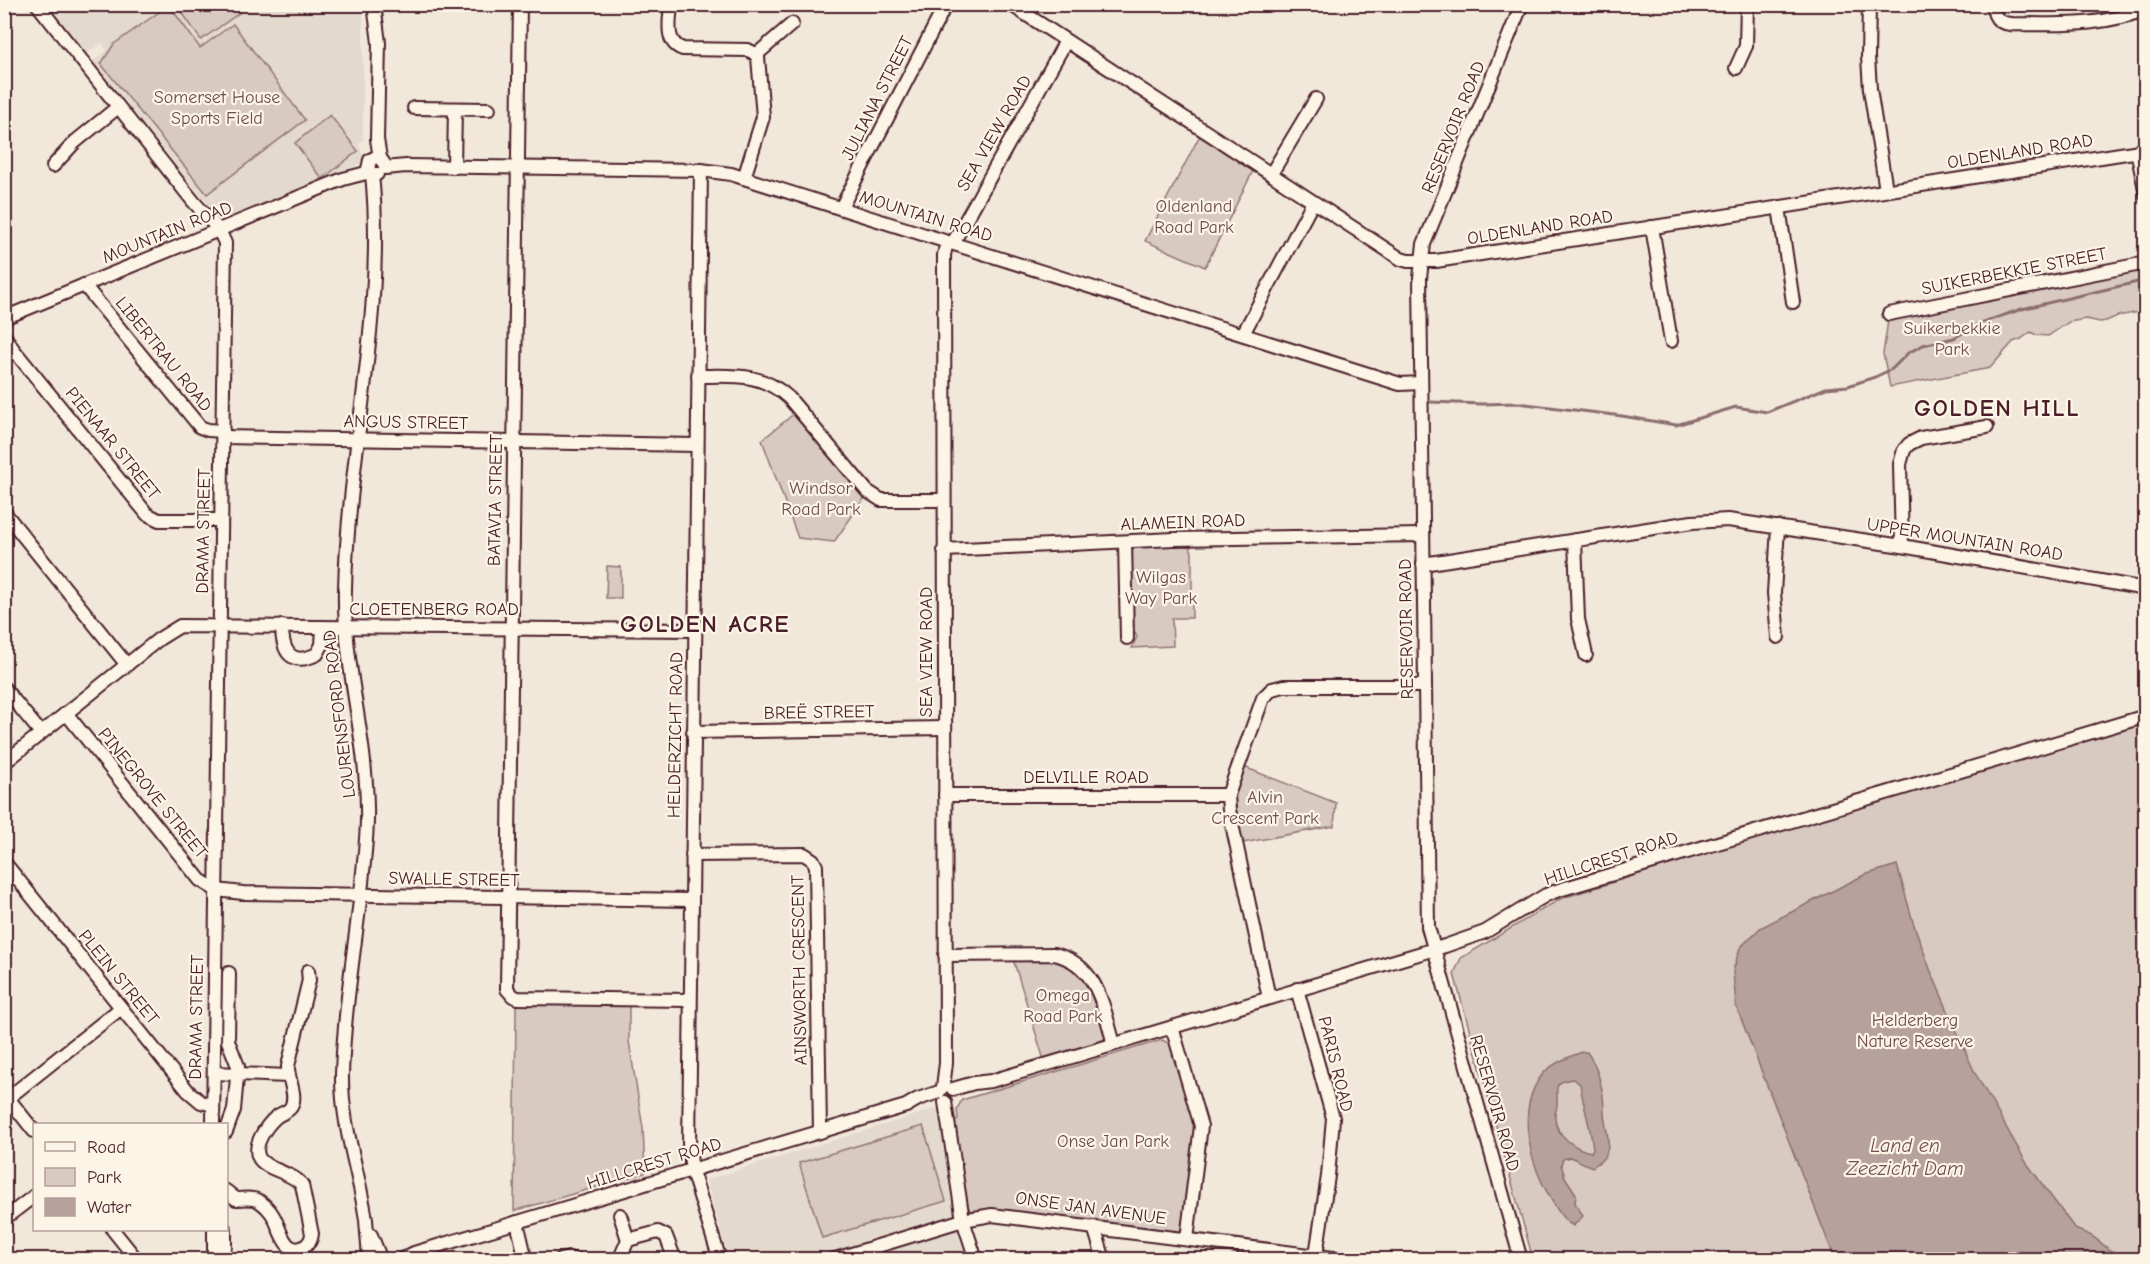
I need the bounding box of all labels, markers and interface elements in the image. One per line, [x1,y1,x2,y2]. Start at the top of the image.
street label: JULIANA STREET [837,32,918,164]
street label: RESERVOIR ROAD [1417,58,1490,196]
street label: SEA VIEW ROAD [953,71,1036,195]
park label: Somerset House Sports Field [154,87,280,129]
street label: OLDENLAND ROAD [1946,130,2094,173]
street label: MOUNTAIN ROAD [857,186,995,247]
park label: Oldenland Road Park [1154,196,1234,238]
street label: MOUNTAIN ROAD [99,197,235,268]
street label: OLDENLAND ROAD [1466,206,1614,249]
street label: SUIKERBEKKIE STREET [1920,243,2109,300]
street label: LIBERTRAU ROAD [111,293,216,416]
park label: Suikerbekkie Park [1904,318,2000,360]
street label: PIENAAR STREET [61,383,165,504]
district label: GOLDEN HILL [1914,394,2080,422]
street label: ANGUS STREET [343,411,469,434]
street label: BATAVIA STREET [484,433,507,566]
street label: DRAMA STREET [192,468,215,594]
park label: Windsor Road Park [781,478,861,520]
street label: ALAMEIN ROAD [1120,510,1246,535]
street label: UPPER MOUNTAIN ROAD [1865,514,2065,565]
street label: RESERVOIR ROAD [1395,558,1418,700]
park label: Wilgas Way Park [1125,567,1197,609]
street label: SEA VIEW ROAD [916,587,937,717]
street label: CLOETENBERG ROAD [349,599,519,620]
district label: GOLDEN ACRE [620,610,790,638]
street label: LOURENSFORD ROAD [319,629,360,799]
street label: HELDERZICHT ROAD [664,652,687,818]
street label: BREË STREET [763,701,875,724]
street label: PINEGROVE STREET [93,724,212,863]
street label: DELVILLE ROAD [1023,767,1149,788]
park label: Alvin Crescent Park [1211,787,1319,829]
street label: HILLCREST ROAD [1542,827,1681,890]
street label: SWALLE STREET [388,868,520,891]
street label: AINSWORTH CRESCENT [787,874,812,1065]
street label: PLEIN STREET [74,926,164,1029]
street label: DRAMA STREET [185,954,208,1080]
park label: Omega Road Park [1023,985,1103,1027]
park label: Helderberg Nature Reserve [1857,1010,1973,1052]
street label: PARIS ROAD [1314,1014,1358,1114]
street label: RESERVOIR ROAD [1465,1032,1524,1174]
legend [33,1123,228,1231]
park label: Onse Jan Park [1057,1131,1169,1152]
street label: HILLCREST ROAD [584,1133,724,1194]
water label: Land en Zeezicht Dam [1845,1134,1964,1180]
text: Road [87,1137,126,1158]
text: Park [87,1167,122,1188]
street label: ONSE JAN AVENUE [1014,1188,1168,1229]
text: Water [87,1197,132,1218]

